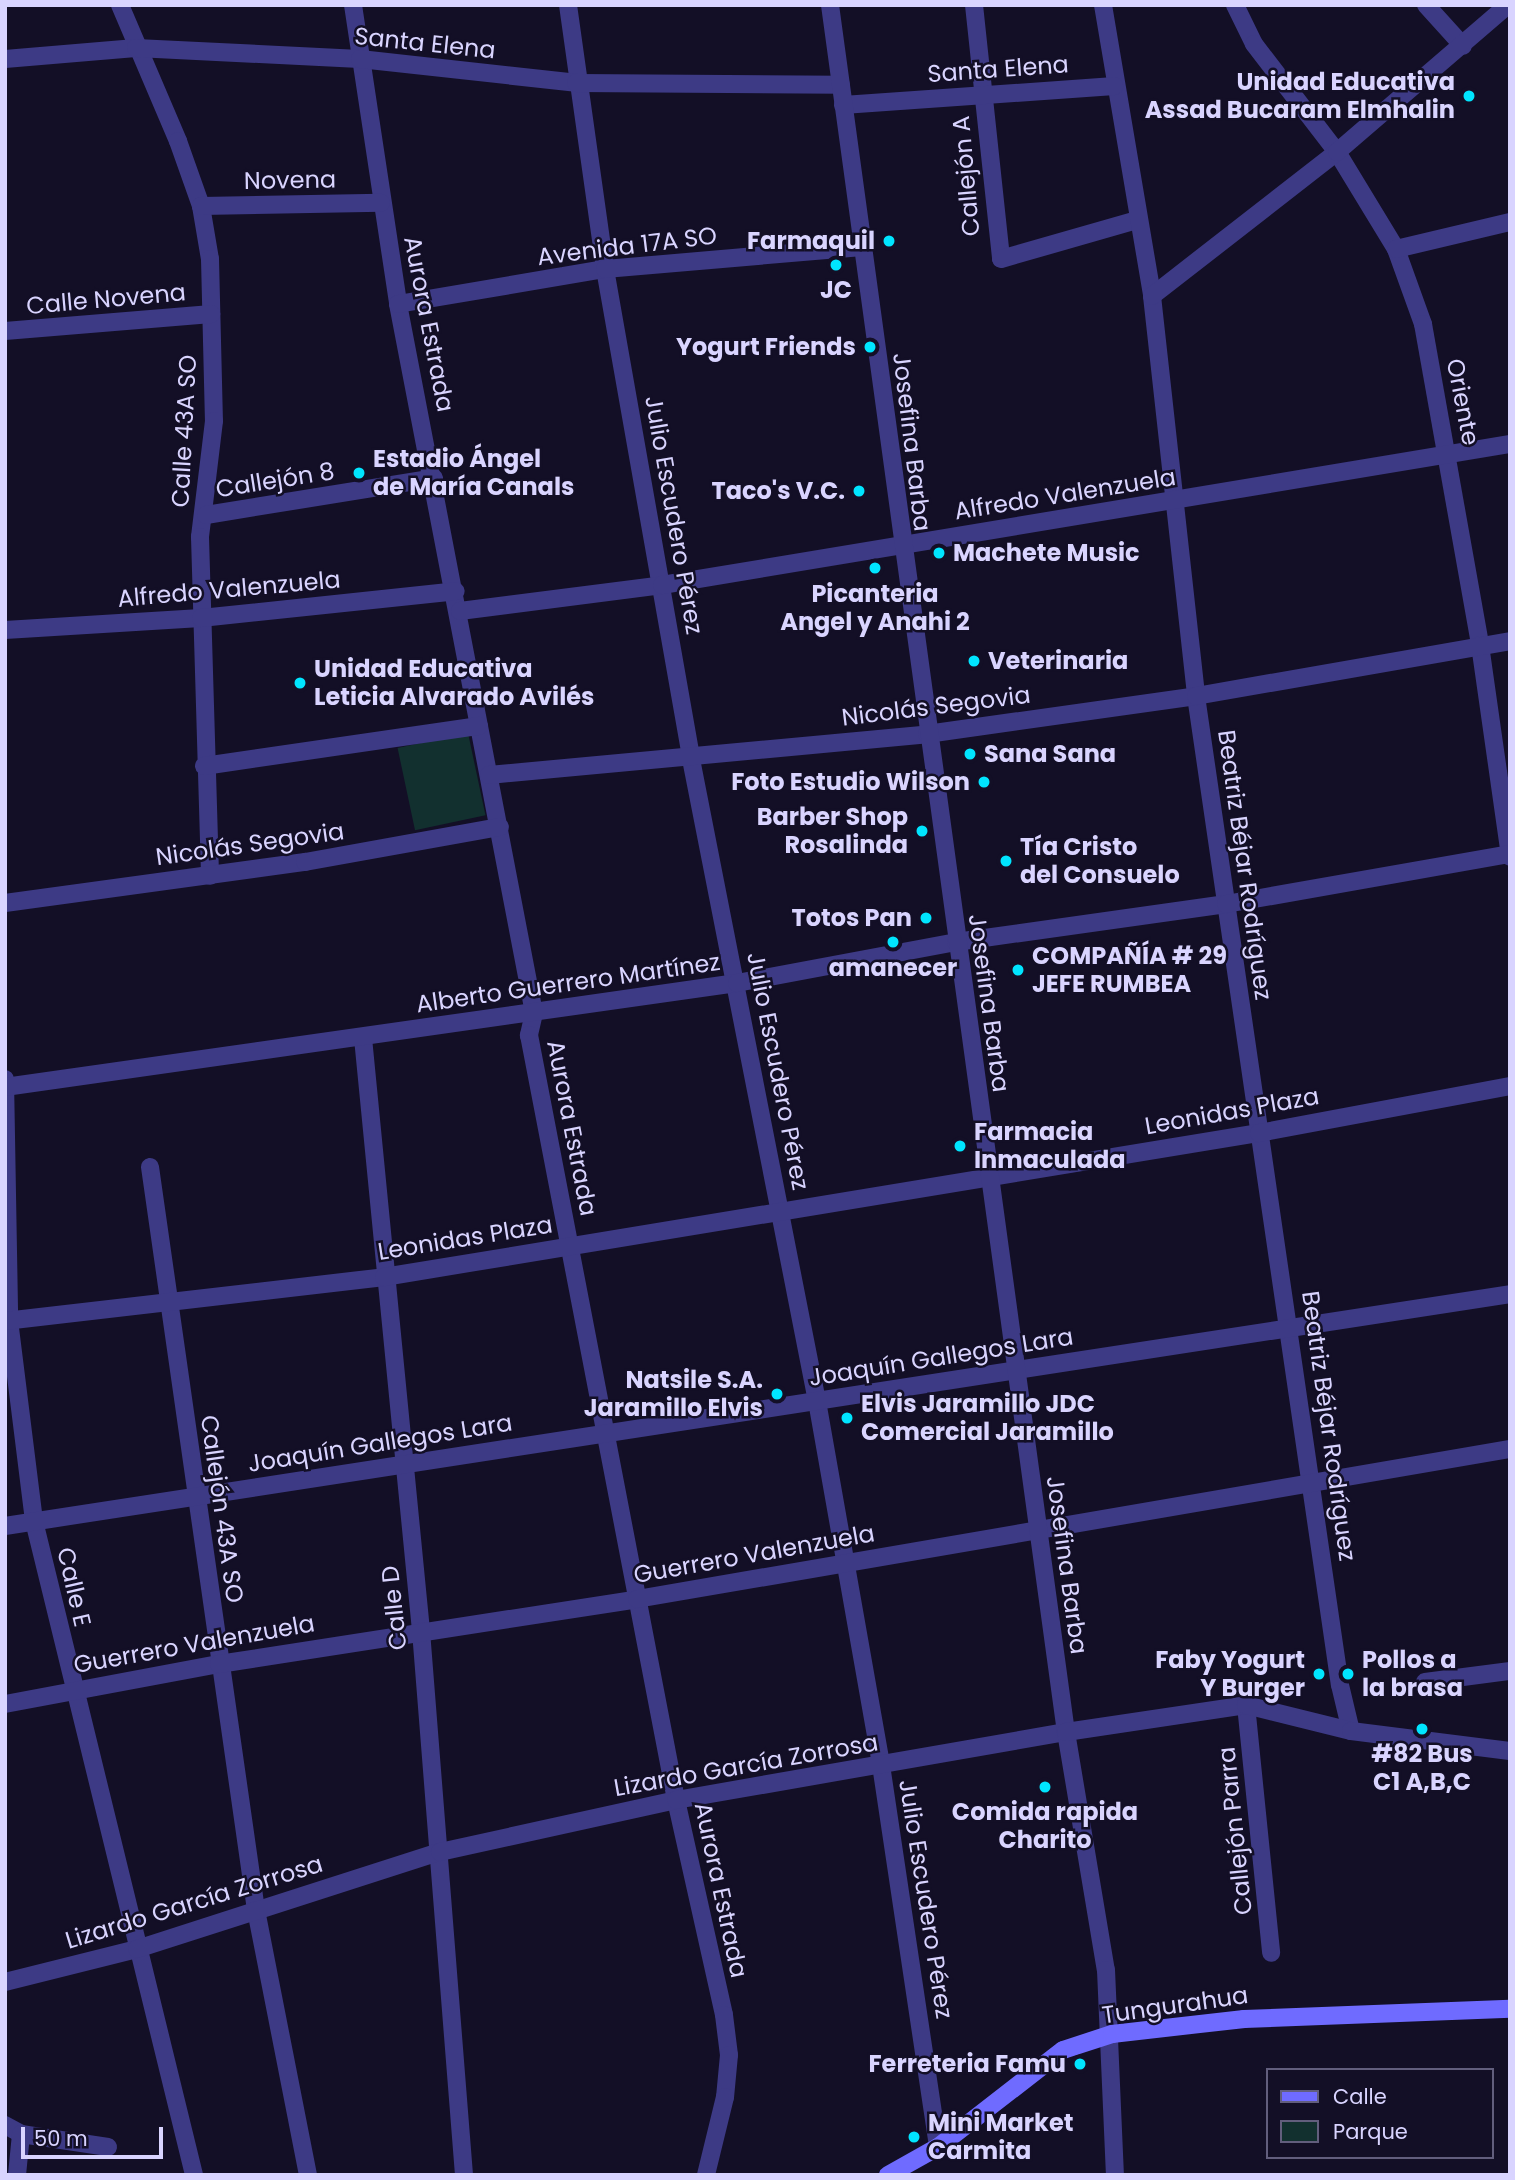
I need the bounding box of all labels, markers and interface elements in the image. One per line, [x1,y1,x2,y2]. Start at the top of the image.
street label: Santa Elena [353,21,497,65]
street label: Santa Elena [926,50,1070,88]
place label: Unidad Educativa Assad Bucaram Elmhalin [1145,68,1455,124]
marker: Unidad Educativa Assad Bucaram Elmhalin [1461,88,1477,104]
street label: Callejón A [946,115,986,237]
street label: Novena [244,165,336,195]
street label: Avenida 17A SO [535,221,719,271]
place label: Farmaquil [747,227,875,255]
marker: Farmaquil [881,233,897,249]
street label: Aurora Estrada [398,234,460,414]
marker: JC [828,257,844,273]
place label: JC [820,276,852,304]
street label: Calle Novena [25,278,187,320]
place label: Yogurt Friends [676,333,856,361]
marker: Yogurt Friends [862,339,878,355]
street label: Josefina Barba [887,351,937,533]
street label: Calle 43A SO [166,354,202,508]
street label: Oriente [1441,356,1485,448]
street label: Julio Escudero Pérez [639,393,709,637]
place label: Estadio Ángel de María Canals [373,445,574,501]
street label: Callejón 8 [214,456,336,504]
street label: Alfredo Valenzuela [952,462,1178,526]
marker: Estadio Ángel de María Canals [351,465,367,481]
place label: Taco's V.C. [712,477,845,505]
marker: Taco's V.C. [851,483,867,499]
place label: Machete Music [953,539,1140,567]
marker: Machete Music [931,545,947,561]
marker: Picanteria Angel y Anahi 2 [867,560,883,576]
street label: Alfredo Valenzuela [116,565,342,613]
place label: Picanteria Angel y Anahi 2 [780,580,970,636]
place label: Veterinaria [988,647,1128,675]
marker: Veterinaria [966,653,982,669]
place label: Unidad Educativa Leticia Alvarado Avilés [314,655,594,711]
marker: Unidad Educativa Leticia Alvarado Avilés [292,675,308,691]
street label: Nicolás Segovia [840,680,1032,732]
street label: Beatriz Béjar Rodríguez [1212,728,1278,1002]
place label: Sana Sana [984,740,1116,768]
marker: Sana Sana [962,746,978,762]
place label: Foto Estudio Wilson [731,768,970,796]
marker: Foto Estudio Wilson [976,774,992,790]
place label: Barber Shop Rosalinda [757,803,908,859]
street label: Nicolás Segovia [154,817,346,871]
marker: Barber Shop Rosalinda [914,823,930,839]
place label: Tía Cristo del Consuelo [1020,833,1180,889]
marker: Tía Cristo del Consuelo [998,853,1014,869]
place label: Totos Pan [792,904,912,932]
marker: Totos Pan [918,910,934,926]
street label: Josefina Barba [962,912,1016,1094]
marker: amanecer [885,934,901,950]
place label: COMPAÑÍA # 29 JEFE RUMBEA [1032,942,1227,998]
street label: Alberto Guerrero Martínez [414,947,722,1019]
street label: Julio Escudero Pérez [741,950,815,1192]
place label: amanecer [829,954,957,982]
marker: COMPAÑÍA # 29 JEFE RUMBEA [1010,962,1026,978]
street label: Aurora Estrada [541,1038,603,1218]
street label: Leonidas Plaza [1143,1082,1321,1140]
place label: Farmacia Inmaculada [974,1118,1126,1174]
marker: Farmacia Inmaculada [952,1138,968,1154]
street label: Leonidas Plaza [376,1210,554,1266]
street label: Beatriz Béjar Rodríguez [1296,1289,1362,1563]
street label: Joaquín Gallegos Lara [807,1322,1075,1392]
place label: Natsile S.A. Jaramillo Elvis [584,1366,763,1422]
marker: Natsile S.A. Jaramillo Elvis [769,1386,785,1402]
place label: Elvis Jaramillo JDC Comercial Jaramillo [861,1390,1114,1446]
street label: Joaquín Gallegos Lara [246,1408,514,1478]
marker: Elvis Jaramillo JDC Comercial Jaramillo [839,1410,855,1426]
street label: Callejón 43A SO [195,1413,249,1605]
street label: Josefina Barba [1040,1474,1094,1656]
street label: Guerrero Valenzuela [631,1519,877,1589]
street label: Calle E [51,1545,97,1629]
street label: Calle D [375,1564,413,1652]
street label: Guerrero Valenzuela [71,1609,317,1679]
place label: Faby Yogurt Y Burger [1155,1646,1305,1702]
place label: Pollos a la brasa [1362,1646,1463,1702]
marker: Faby Yogurt Y Burger [1311,1666,1327,1682]
marker: Pollos a la brasa [1340,1666,1356,1682]
marker: #82 Bus C1 A,B,C [1414,1721,1430,1737]
street label: Lizardo García Zorrosa [612,1728,880,1802]
place label: #82 Bus C1 A,B,C [1371,1740,1473,1796]
street label: Callejón Parra [1212,1746,1258,1916]
street label: Julio Escudero Pérez [893,1777,959,2021]
marker: Comida rapida Charito [1037,1779,1053,1795]
place label: Comida rapida Charito [952,1798,1138,1854]
street label: Aurora Estrada [688,1800,754,1980]
street label: Lizardo García Zorrosa [62,1849,326,1955]
street label: Tungurahua [1100,1980,1250,2030]
place label: Ferreteria Famu [868,2050,1066,2078]
marker: Ferreteria Famu [1072,2056,1088,2072]
legend [1266,2068,1494,2159]
text: Calle [1333,2082,1387,2111]
place label: Mini Market Carmita [928,2109,1073,2165]
scale bar [24,2114,166,2158]
text: Parque [1333,2117,1408,2146]
text: 50 m [34,2124,88,2153]
marker: Mini Market Carmita [906,2129,922,2145]

